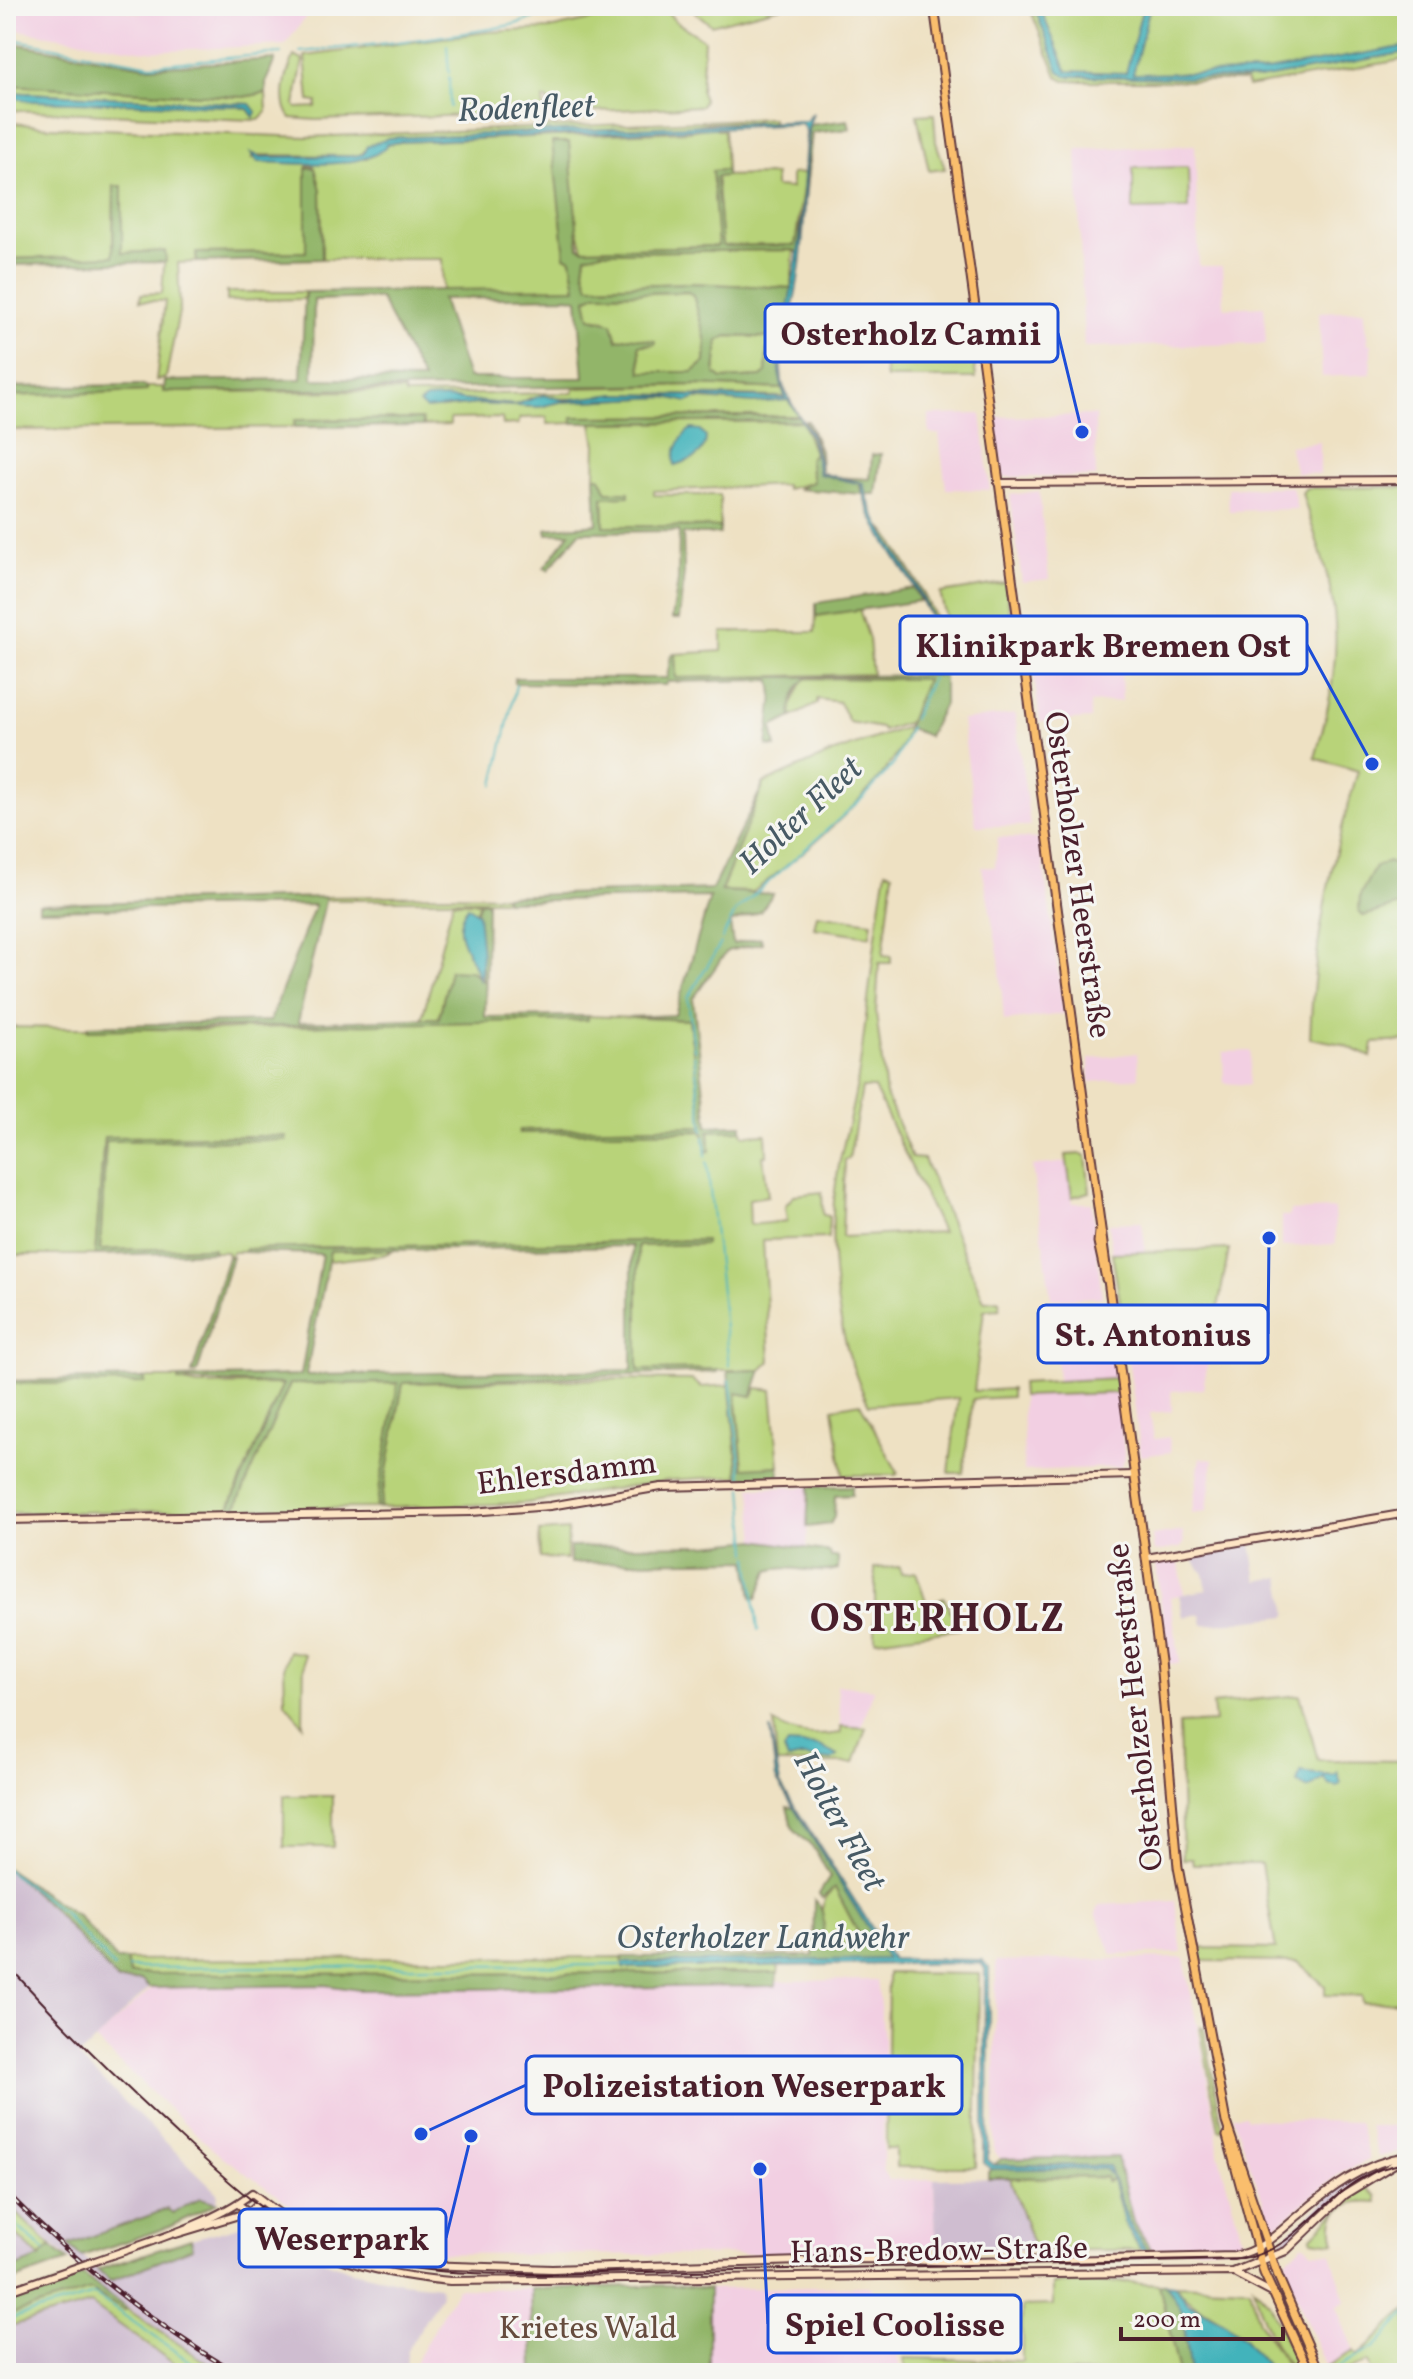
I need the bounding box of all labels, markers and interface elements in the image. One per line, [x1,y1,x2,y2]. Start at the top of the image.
water label: Rodenfleet [457,84,596,136]
callout: Osterholz Camii [765,304,1058,362]
text: Osterholz Camii [781,313,1041,360]
callout: Klinikpark Bremen Ost [900,616,1307,674]
text: Klinikpark Bremen Ost [915,625,1291,672]
street label: Osterholzer Heerstraße [1031,709,1121,1041]
water label: Holter Fleet [730,747,875,887]
callout: St. Antonius [1038,1305,1268,1363]
text: St. Antonius [1054,1314,1252,1361]
street label: Ehlersdamm [475,1442,659,1508]
street label: Osterholzer Heerstraße [1098,1541,1176,1873]
district label: OSTERHOLZ [810,1593,1066,1649]
water label: Holter Fleet [780,1743,896,1902]
water label: Osterholzer Landwehr [616,1916,910,1963]
callout: Polizeistation Weserpark [526,2056,962,2114]
text: Polizeistation Weserpark [542,2065,946,2112]
callout: Weserpark [239,2209,446,2267]
text: Weserpark [255,2218,430,2265]
street label: Hans-Bredow-Straße [789,2227,1089,2277]
scale bar [1121,2291,1283,2341]
callout: Spiel Coolisse [768,2295,1021,2353]
text: Spiel Coolisse [785,2304,1005,2351]
text: 200 m [1133,2304,1201,2338]
park label: Krietes Wald [499,2308,677,2352]

